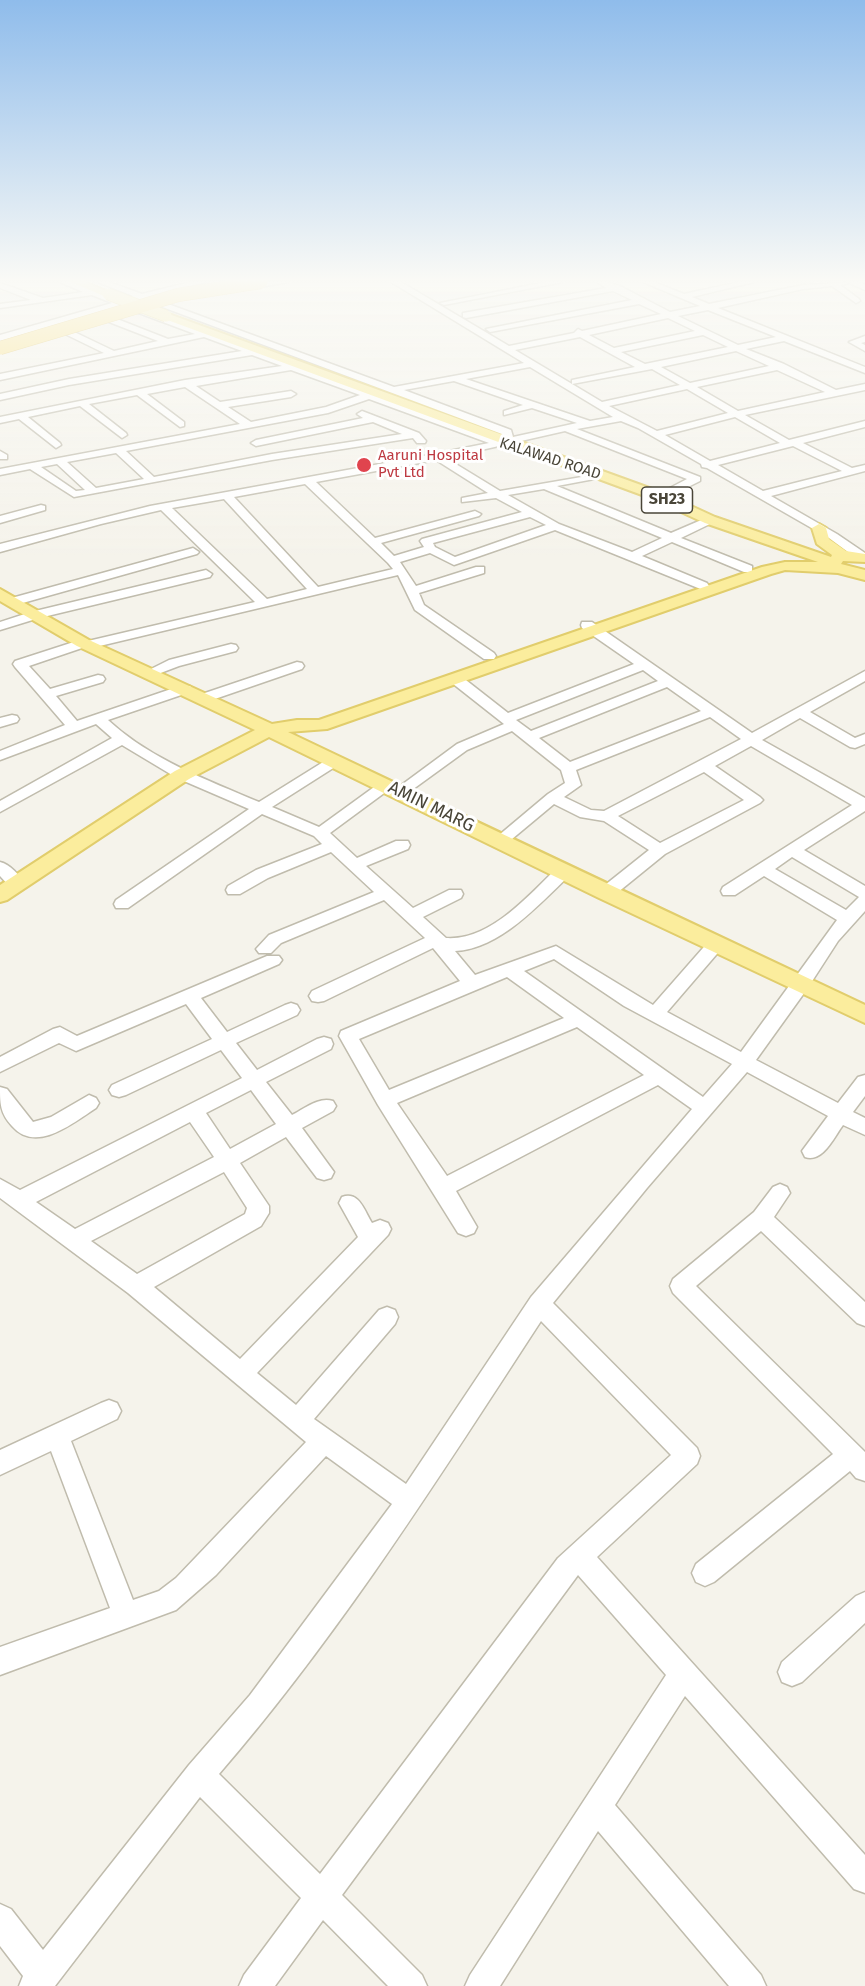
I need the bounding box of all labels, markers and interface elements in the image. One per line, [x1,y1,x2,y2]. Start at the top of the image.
street label: KALAWAD ROAD [497,434,603,484]
place label: Aaruni Hospital Pvt Ltd [378,447,483,482]
marker: Aaruni Hospital Pvt Ltd [355,456,373,474]
road number: SH23 [642,487,692,513]
street label: AMIN MARG [384,777,478,837]

